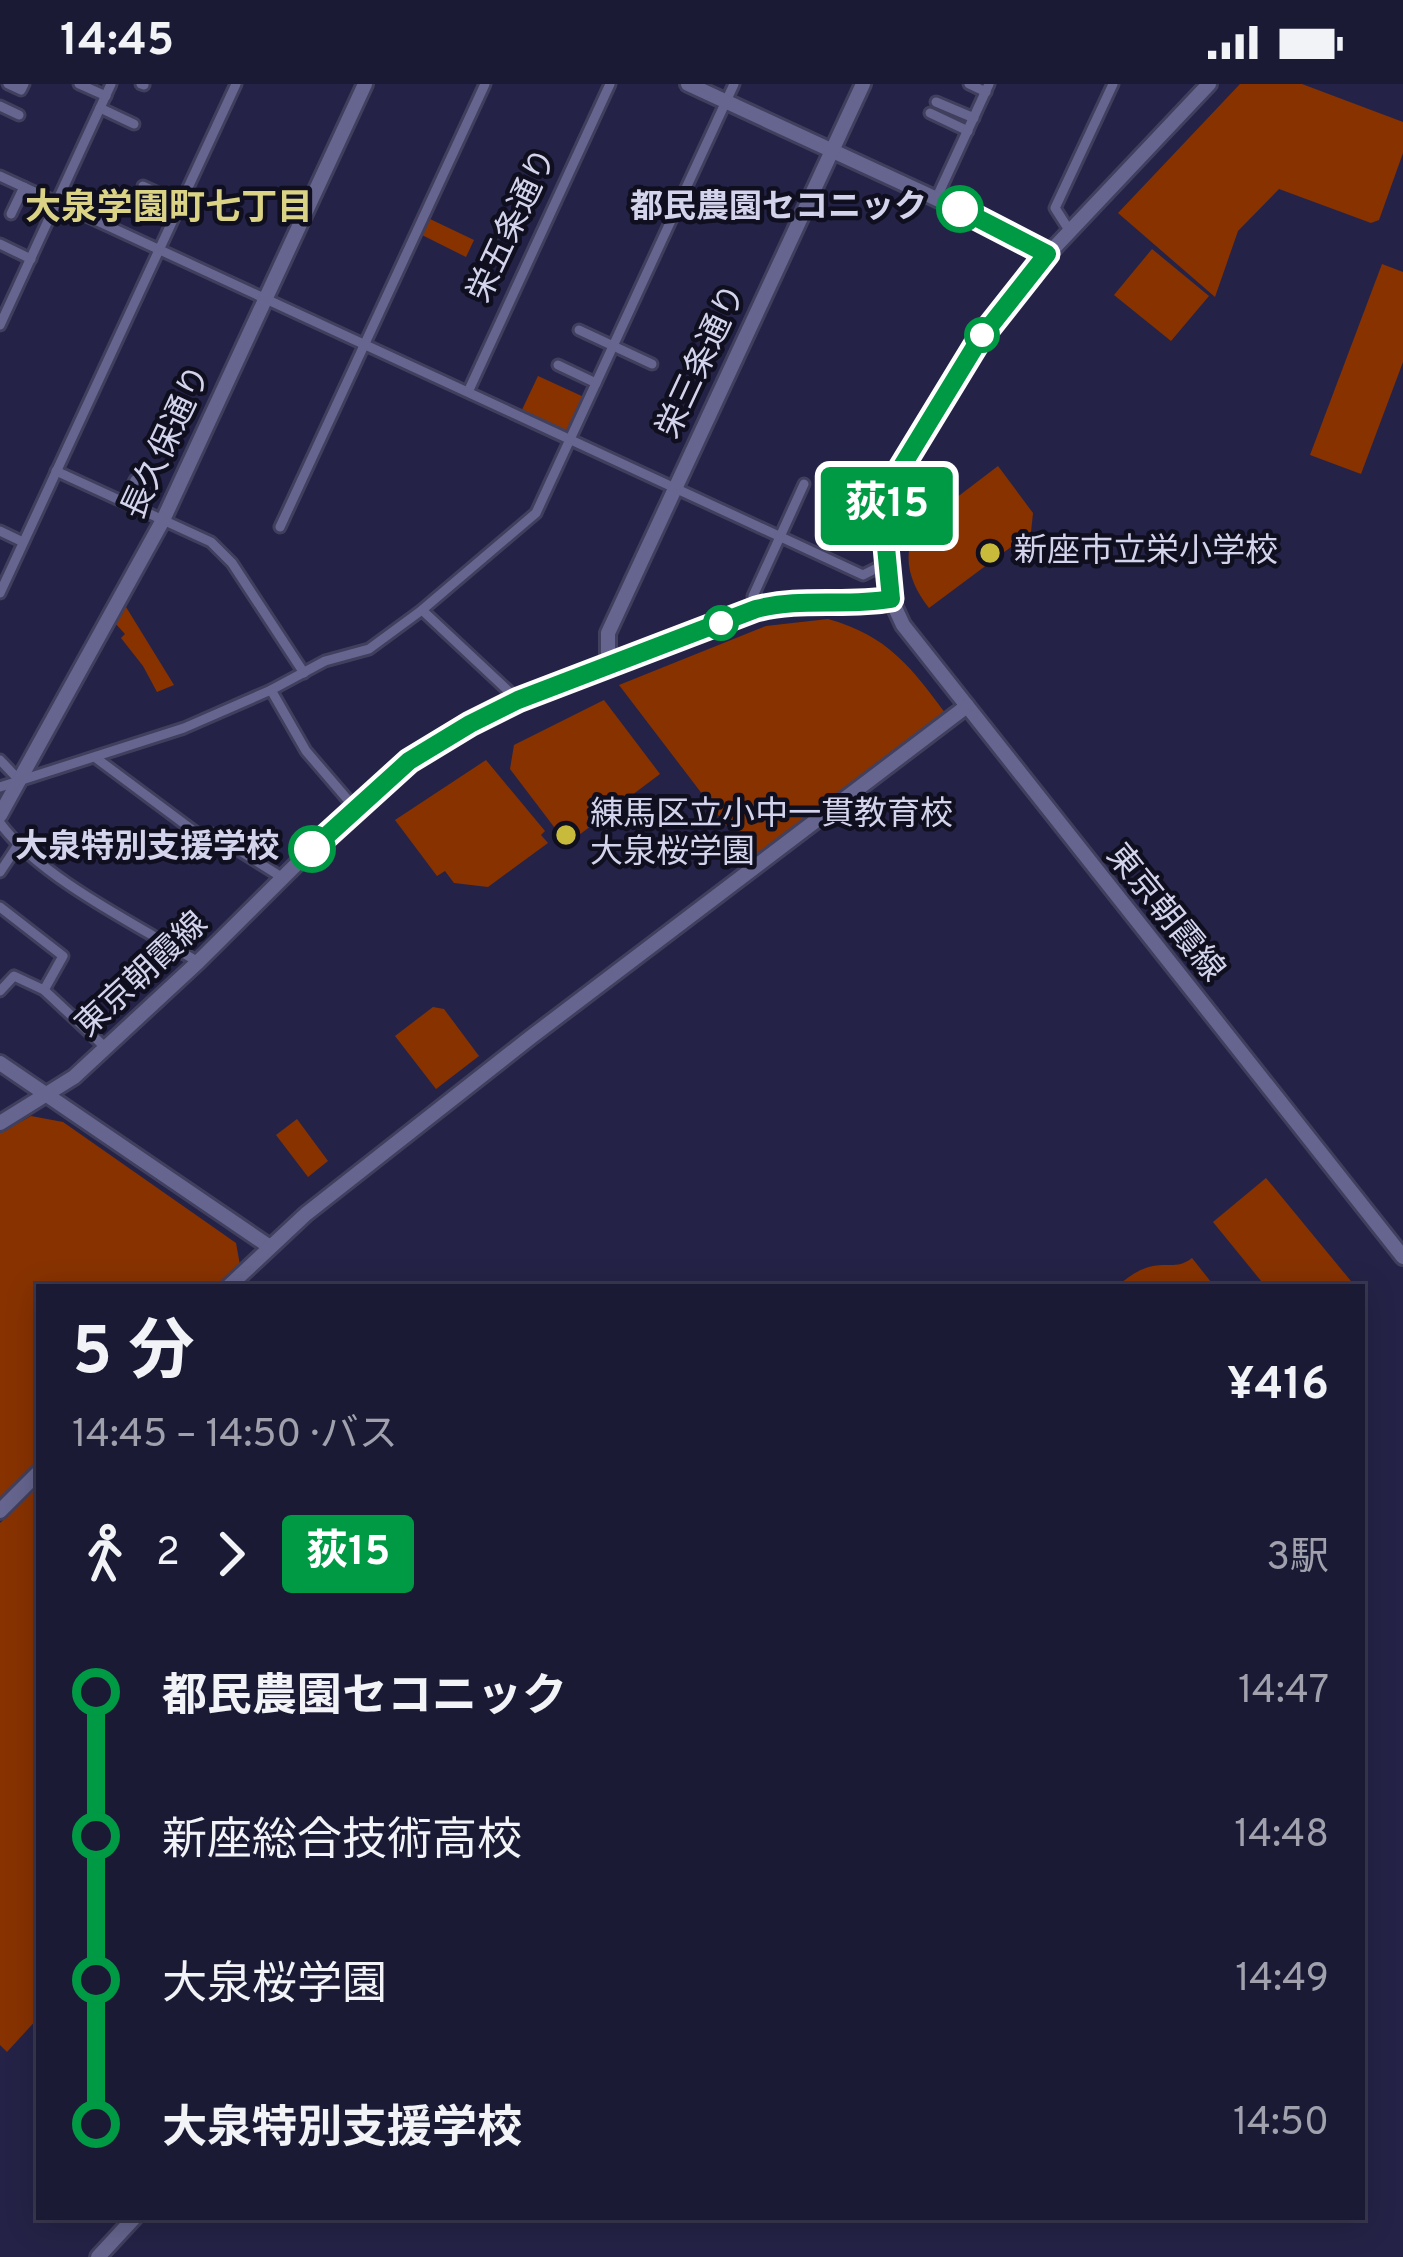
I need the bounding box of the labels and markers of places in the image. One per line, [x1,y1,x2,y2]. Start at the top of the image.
marker: 都民農園セコニック [938,187,982,231]
place label: 都民農園セコニック [630,188,927,230]
unlabelled marker [966,319,998,351]
place label: 新座市立栄小学校 [1014,532,1278,574]
marker: 新座市立栄小学校 [977,540,1003,566]
unlabelled marker [705,607,737,639]
place label: 練馬区立小中一貫教育校 大泉桜学園 [590,795,953,875]
marker: 練馬区立小中一貫教育校 大泉桜学園 [553,822,579,848]
marker: 大泉特別支援学校 [290,827,334,871]
place label: 大泉特別支援学校 [15,828,279,870]

